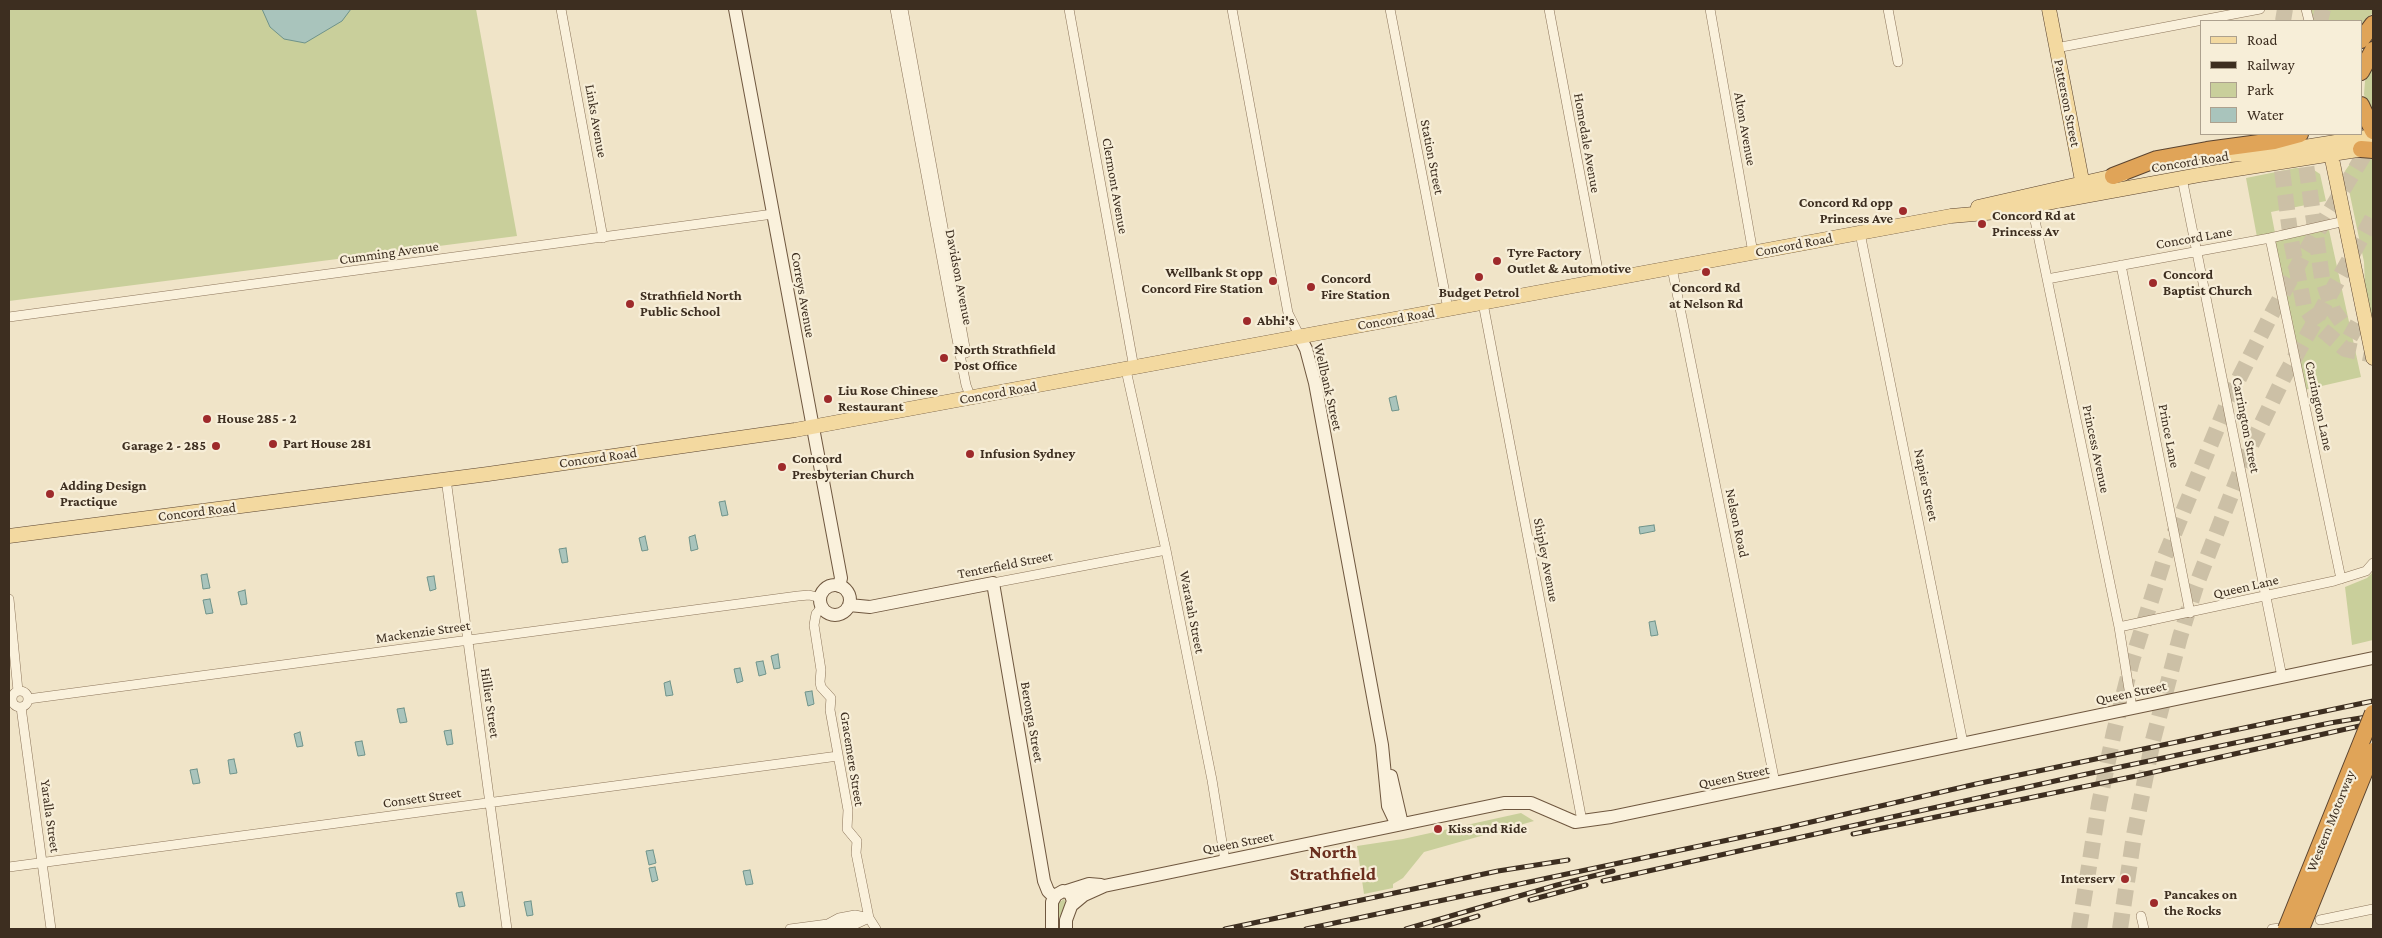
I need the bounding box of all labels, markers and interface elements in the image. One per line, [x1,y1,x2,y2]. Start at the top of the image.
legend [2200,20,2362,135]
text: Road [2247,32,2277,48]
text: Railway [2247,57,2295,73]
street label: Patterson Street [2050,58,2084,148]
text: Park [2247,82,2274,98]
street label: Links Avenue [581,83,611,159]
street label: Alton Avenue [1730,91,1760,167]
street label: Homedale Avenue [1570,92,1604,194]
text: Water [2247,107,2284,123]
street label: Station Street [1417,118,1447,196]
street label: Clermont Avenue [1098,137,1132,235]
street label: Concord Road [2150,148,2230,176]
place label: Concord Rd opp Princess Ave [1799,195,1893,228]
marker: Concord Rd opp Princess Ave [1897,205,1909,217]
place label: Concord Rd at Princess Av [1992,208,2075,240]
marker: Concord Rd at Princess Av [1976,218,1988,230]
street label: Concord Lane [2155,223,2233,253]
street label: Davidson Avenue [941,228,977,326]
street label: Concord Road [1754,229,1834,261]
street label: Cumming Avenue [338,238,440,268]
place label: Tyre Factory Outlet & Automotive [1507,245,1631,278]
street label: Correys Avenue [787,251,819,339]
marker: Tyre Factory Outlet & Automotive [1491,255,1503,267]
place label: Wellbank St opp Concord Fire Station [1141,265,1263,298]
marker: Concord Rd at Nelson Rd [1700,266,1712,278]
place label: Concord Baptist Church [2163,267,2252,300]
place label: Concord Fire Station [1321,271,1390,304]
marker: Budget Petrol [1473,271,1485,283]
marker: Wellbank St opp Concord Fire Station [1267,275,1279,287]
marker: Concord Baptist Church [2147,277,2159,289]
place label: Concord Rd at Nelson Rd [1669,280,1743,312]
marker: Concord Fire Station [1305,281,1317,293]
place label: Budget Petrol [1439,285,1519,301]
place label: Strathfield North Public School [640,288,742,321]
marker: Strathfield North Public School [624,298,636,310]
street label: Concord Road [1356,304,1436,334]
place label: Abhi's [1257,313,1295,329]
marker: Abhi's [1241,315,1253,327]
place label: North Strathfield Post Office [954,342,1056,374]
street label: Wellbank Street [1310,342,1346,432]
marker: North Strathfield Post Office [938,352,950,364]
street label: Carrington Lane [2301,360,2337,452]
street label: Carrington Street [2228,376,2264,474]
street label: Concord Road [958,378,1038,408]
place label: Liu Rose Chinese Restaurant [838,383,938,416]
marker: Liu Rose Chinese Restaurant [822,393,834,405]
street label: Princess Avenue [2078,403,2114,495]
street label: Prince Lane [2155,403,2183,469]
place label: House 285 - 2 [217,411,297,427]
marker: House 285 - 2 [201,413,213,425]
place label: Part House 281 [283,436,371,452]
place label: Garage 2 - 285 [122,438,206,454]
marker: Part House 281 [267,438,279,450]
marker: Garage 2 - 285 [210,440,222,452]
street label: Concord Road [558,444,638,472]
place label: Infusion Sydney [980,446,1075,462]
street label: Napier Street [1910,447,1942,523]
marker: Infusion Sydney [964,448,976,460]
place label: Concord Presbyterian Church [792,451,914,484]
marker: Concord Presbyterian Church [776,461,788,473]
place label: Adding Design Practique [60,478,147,511]
street label: Nelson Road [1722,487,1752,559]
marker: Adding Design Practique [44,488,56,500]
street label: Concord Road [157,499,237,525]
street label: Shipley Avenue [1530,517,1562,603]
street label: Tenterfield Street [956,548,1054,582]
street label: Waratah Street [1176,569,1208,655]
street label: Queen Lane [2212,571,2280,603]
street label: Mackenzie Street [375,617,471,647]
street label: Hillier Street [477,667,503,739]
street label: Queen Street [2094,677,2168,709]
street label: Beronga Street [1017,680,1047,764]
street label: Gracemere Street [836,710,868,808]
street label: Queen Street [1697,761,1771,793]
street label: Western Motorway [2303,768,2359,874]
street label: Yaralla Street [37,778,63,854]
street label: Consett Street [382,784,462,812]
place label: Kiss and Ride [1448,821,1527,837]
marker: Kiss and Ride [1432,823,1444,835]
street label: Queen Street [1201,828,1275,858]
district label: North Strathfield [1290,841,1376,885]
place label: Interserv [2061,871,2115,887]
marker: Interserv [2119,873,2131,885]
place label: Pancakes on the Rocks [2164,887,2237,920]
marker: Pancakes on the Rocks [2148,897,2160,909]

